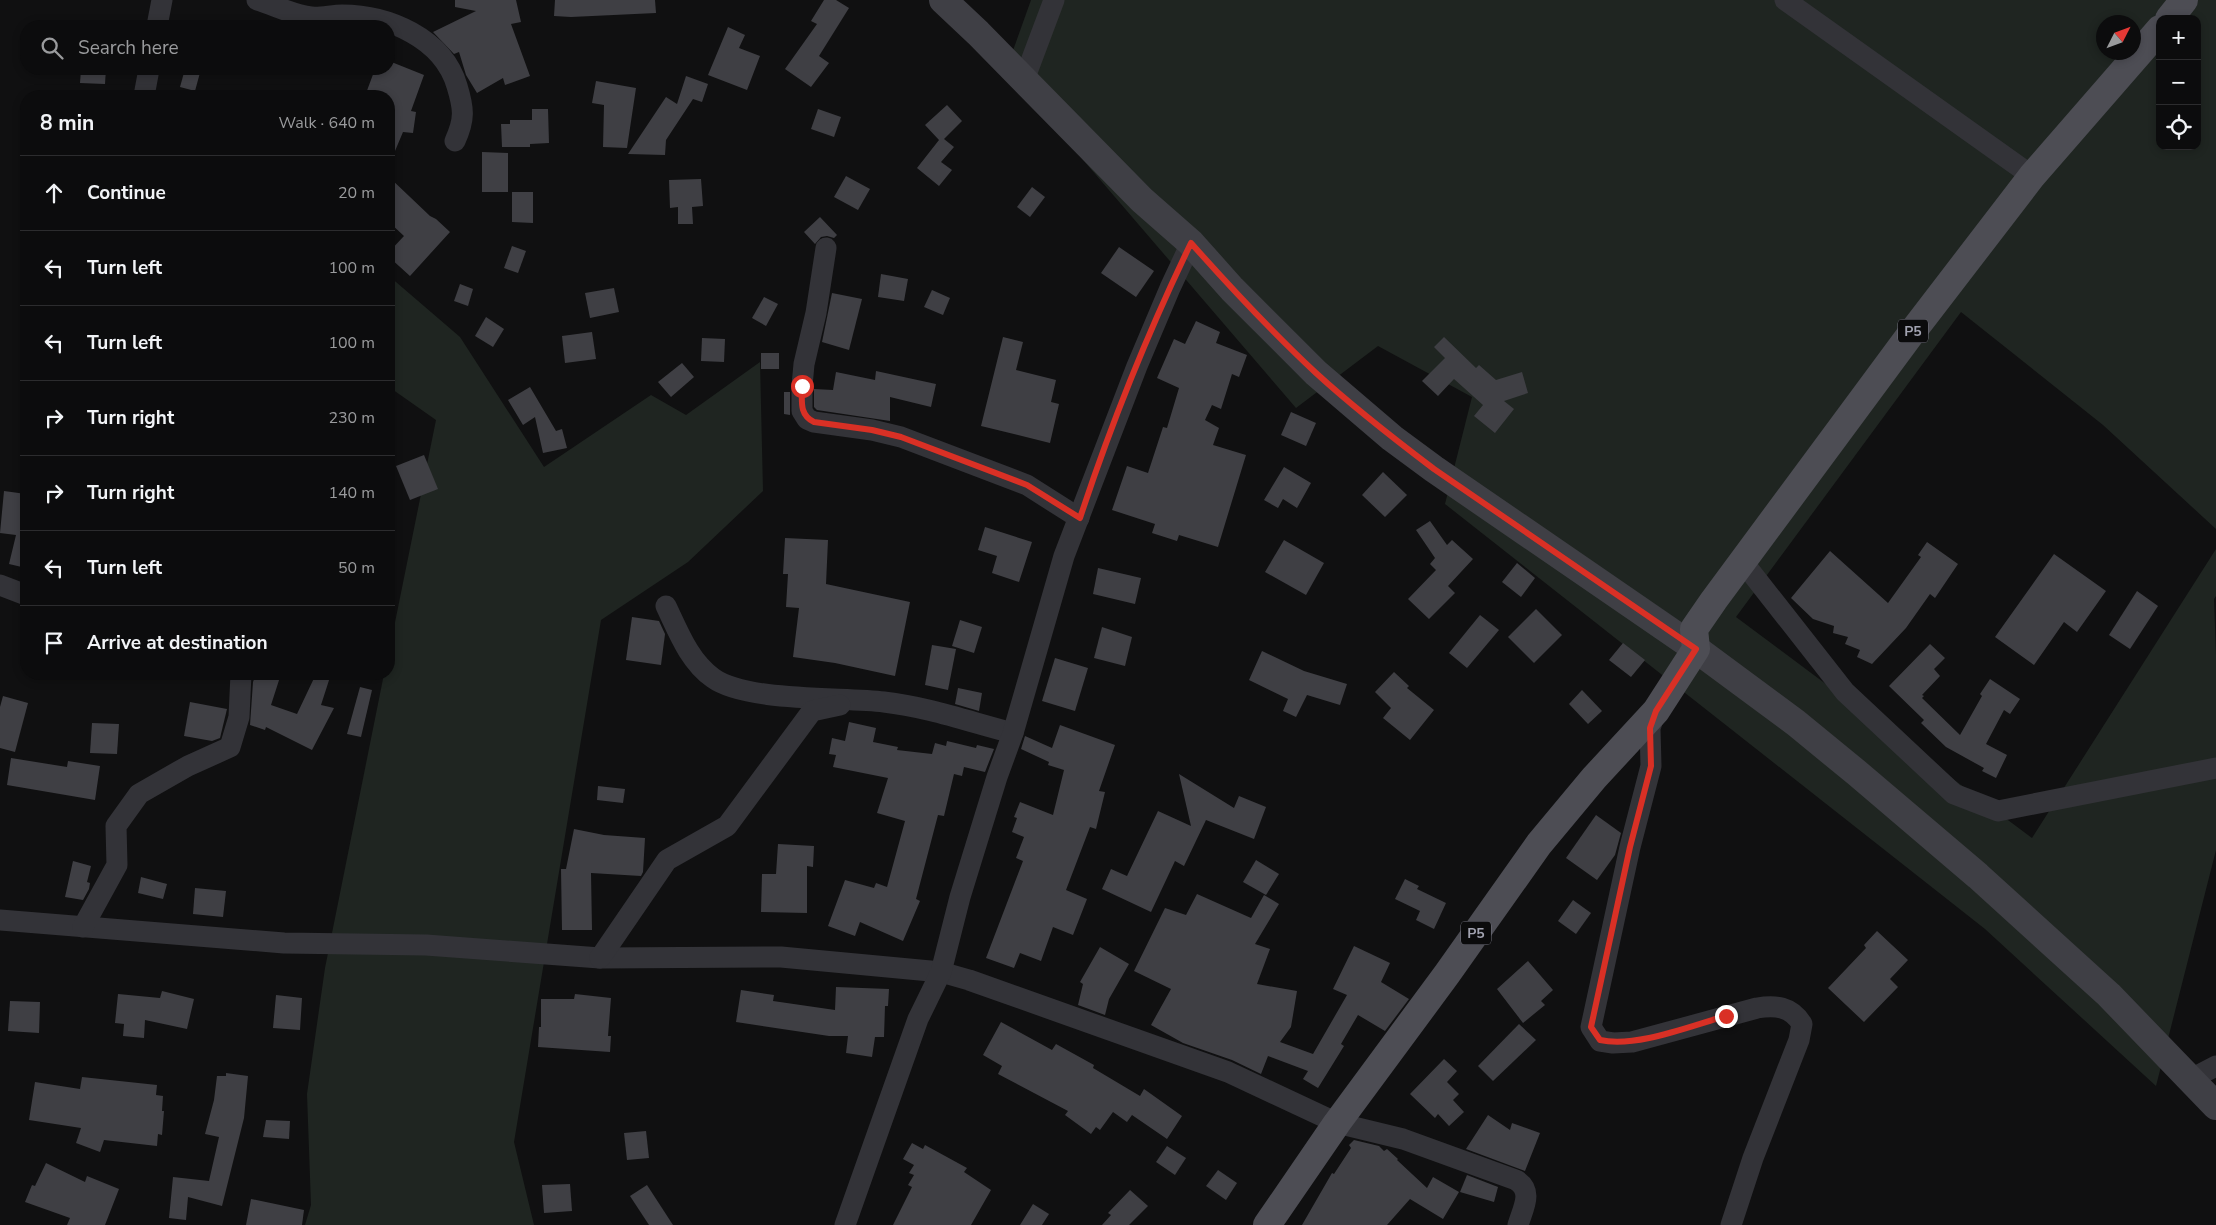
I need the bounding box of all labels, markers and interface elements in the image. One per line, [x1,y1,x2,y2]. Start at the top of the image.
north arrow [2096,15,2141,60]
map controls [2156,15,2201,150]
button: + [2156,15,2201,60]
search box [20,20,395,75]
icon: search [38,34,66,62]
text: Search here [78,35,179,61]
button: − [2156,60,2201,105]
button: locate [2156,105,2201,150]
text: 8 min [40,109,94,137]
text: Walk · 640 m [279,112,375,134]
icon: ahead [40,179,68,207]
text: Continue [87,180,166,206]
text: 20 m [338,182,375,204]
icon: left [40,254,68,282]
text: Turn left [87,255,162,281]
text: 100 m [328,257,375,279]
road number: P5 [1898,320,1928,342]
icon: left [40,329,68,357]
text: Turn left [87,330,162,356]
text: 100 m [328,332,375,354]
route start [791,375,814,398]
icon: right [40,404,68,432]
text: Turn right [87,405,174,431]
text: 230 m [328,407,375,429]
icon: right [40,479,68,507]
text: Turn right [87,480,174,506]
text: 140 m [328,482,375,504]
icon: left [40,554,68,582]
text: Turn left [87,555,162,581]
text: 50 m [338,557,375,579]
icon: arrive [40,629,68,657]
text: Arrive at destination [87,630,268,656]
road number: P5 [1461,921,1491,944]
route end [1715,1005,1738,1028]

